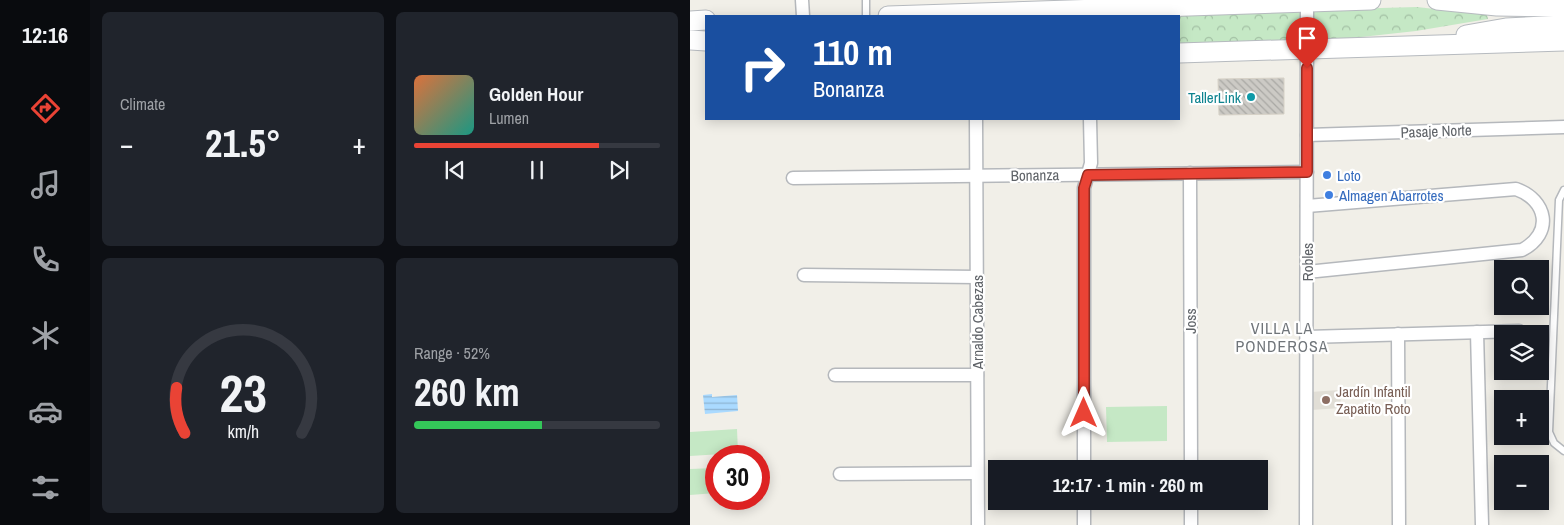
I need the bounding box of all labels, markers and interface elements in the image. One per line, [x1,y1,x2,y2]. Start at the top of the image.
pin [1286,17,1328,68]
text: 12:16 [22,20,68,50]
icon: arrive [1293,24,1321,52]
text: 110 m [813,29,893,76]
icon: right [730,35,795,100]
text: Bonanza [813,74,884,104]
text: Golden Hour [489,81,583,107]
place label: TallerLink [1188,87,1242,108]
icon: directions [28,91,63,126]
marker: TallerLink [1245,91,1257,103]
text: Climate [120,93,165,115]
text: Lumen [489,107,529,129]
text: 21.5° [205,118,281,169]
street label: Pasaje Norte [1400,119,1472,143]
text: − [120,125,133,163]
text: + [353,125,366,163]
icon: previous [441,156,469,184]
icon: pause [523,156,551,184]
icon: next [605,156,633,184]
street label: Bonanza [1011,164,1060,186]
place label: Loto [1337,165,1361,186]
icon: music [28,167,63,202]
marker: Loto [1321,169,1333,181]
place label: Almagen Abarrotes [1338,185,1444,206]
marker: Almagen Abarrotes [1323,189,1335,201]
icon: phone [28,242,63,277]
street label: Robles [1297,243,1318,281]
map controls [1494,260,1549,510]
button: search [1494,260,1549,315]
street label: Arnaldo Cabezas [967,275,988,370]
street label: Joss [1180,308,1201,334]
district label: VILLA LA PONDEROSA [1236,317,1328,357]
icon: climate [28,318,63,353]
button: layers [1494,325,1549,380]
text: Range · 52% [414,342,490,364]
text: 23 [219,358,267,428]
text: 260 km [414,367,520,418]
place label: Jardín Infantil Zapatito Roto [1336,381,1411,419]
position arrow [1057,386,1109,438]
button: + [1494,390,1549,445]
icon: car [28,394,63,429]
marker: Jardín Infantil Zapatito Roto [1320,394,1332,406]
text: km/h [227,420,259,444]
speed limit sign: 30 [705,445,770,510]
button: − [1494,455,1549,510]
icon: filters [28,470,63,505]
text: 12:17 · 1 min · 260 m [1053,472,1203,498]

